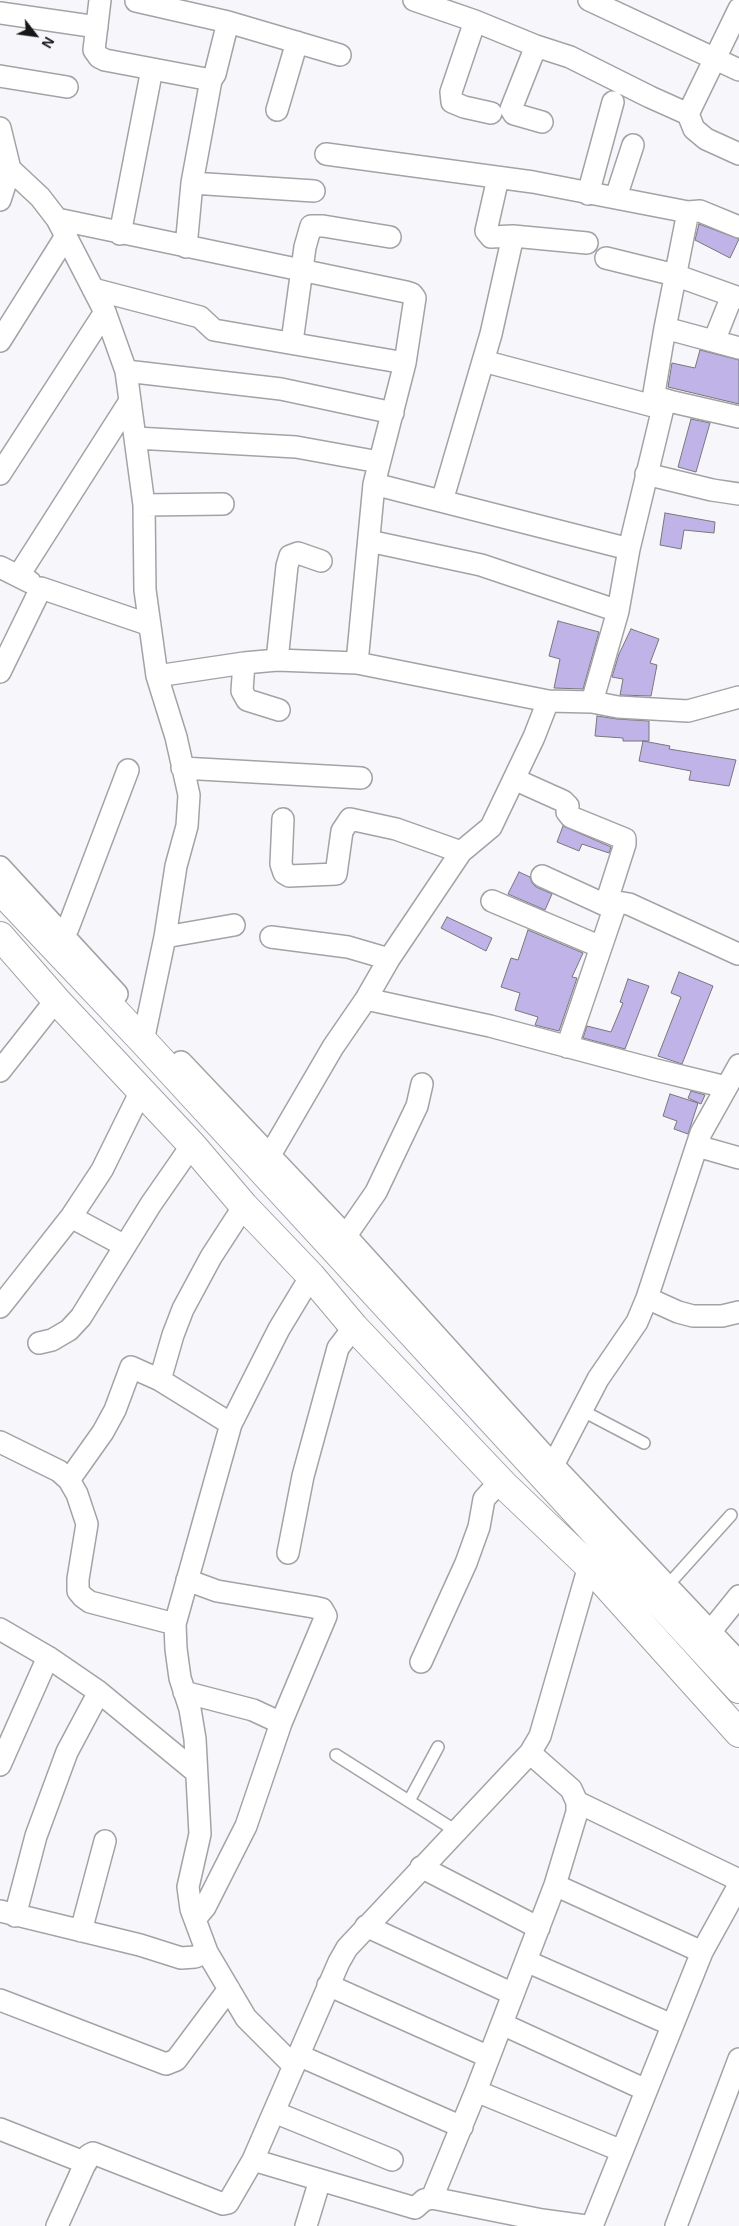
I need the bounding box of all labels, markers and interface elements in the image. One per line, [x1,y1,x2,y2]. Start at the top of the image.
north arrow [10,10,60,60]
text: N [39,34,57,51]

